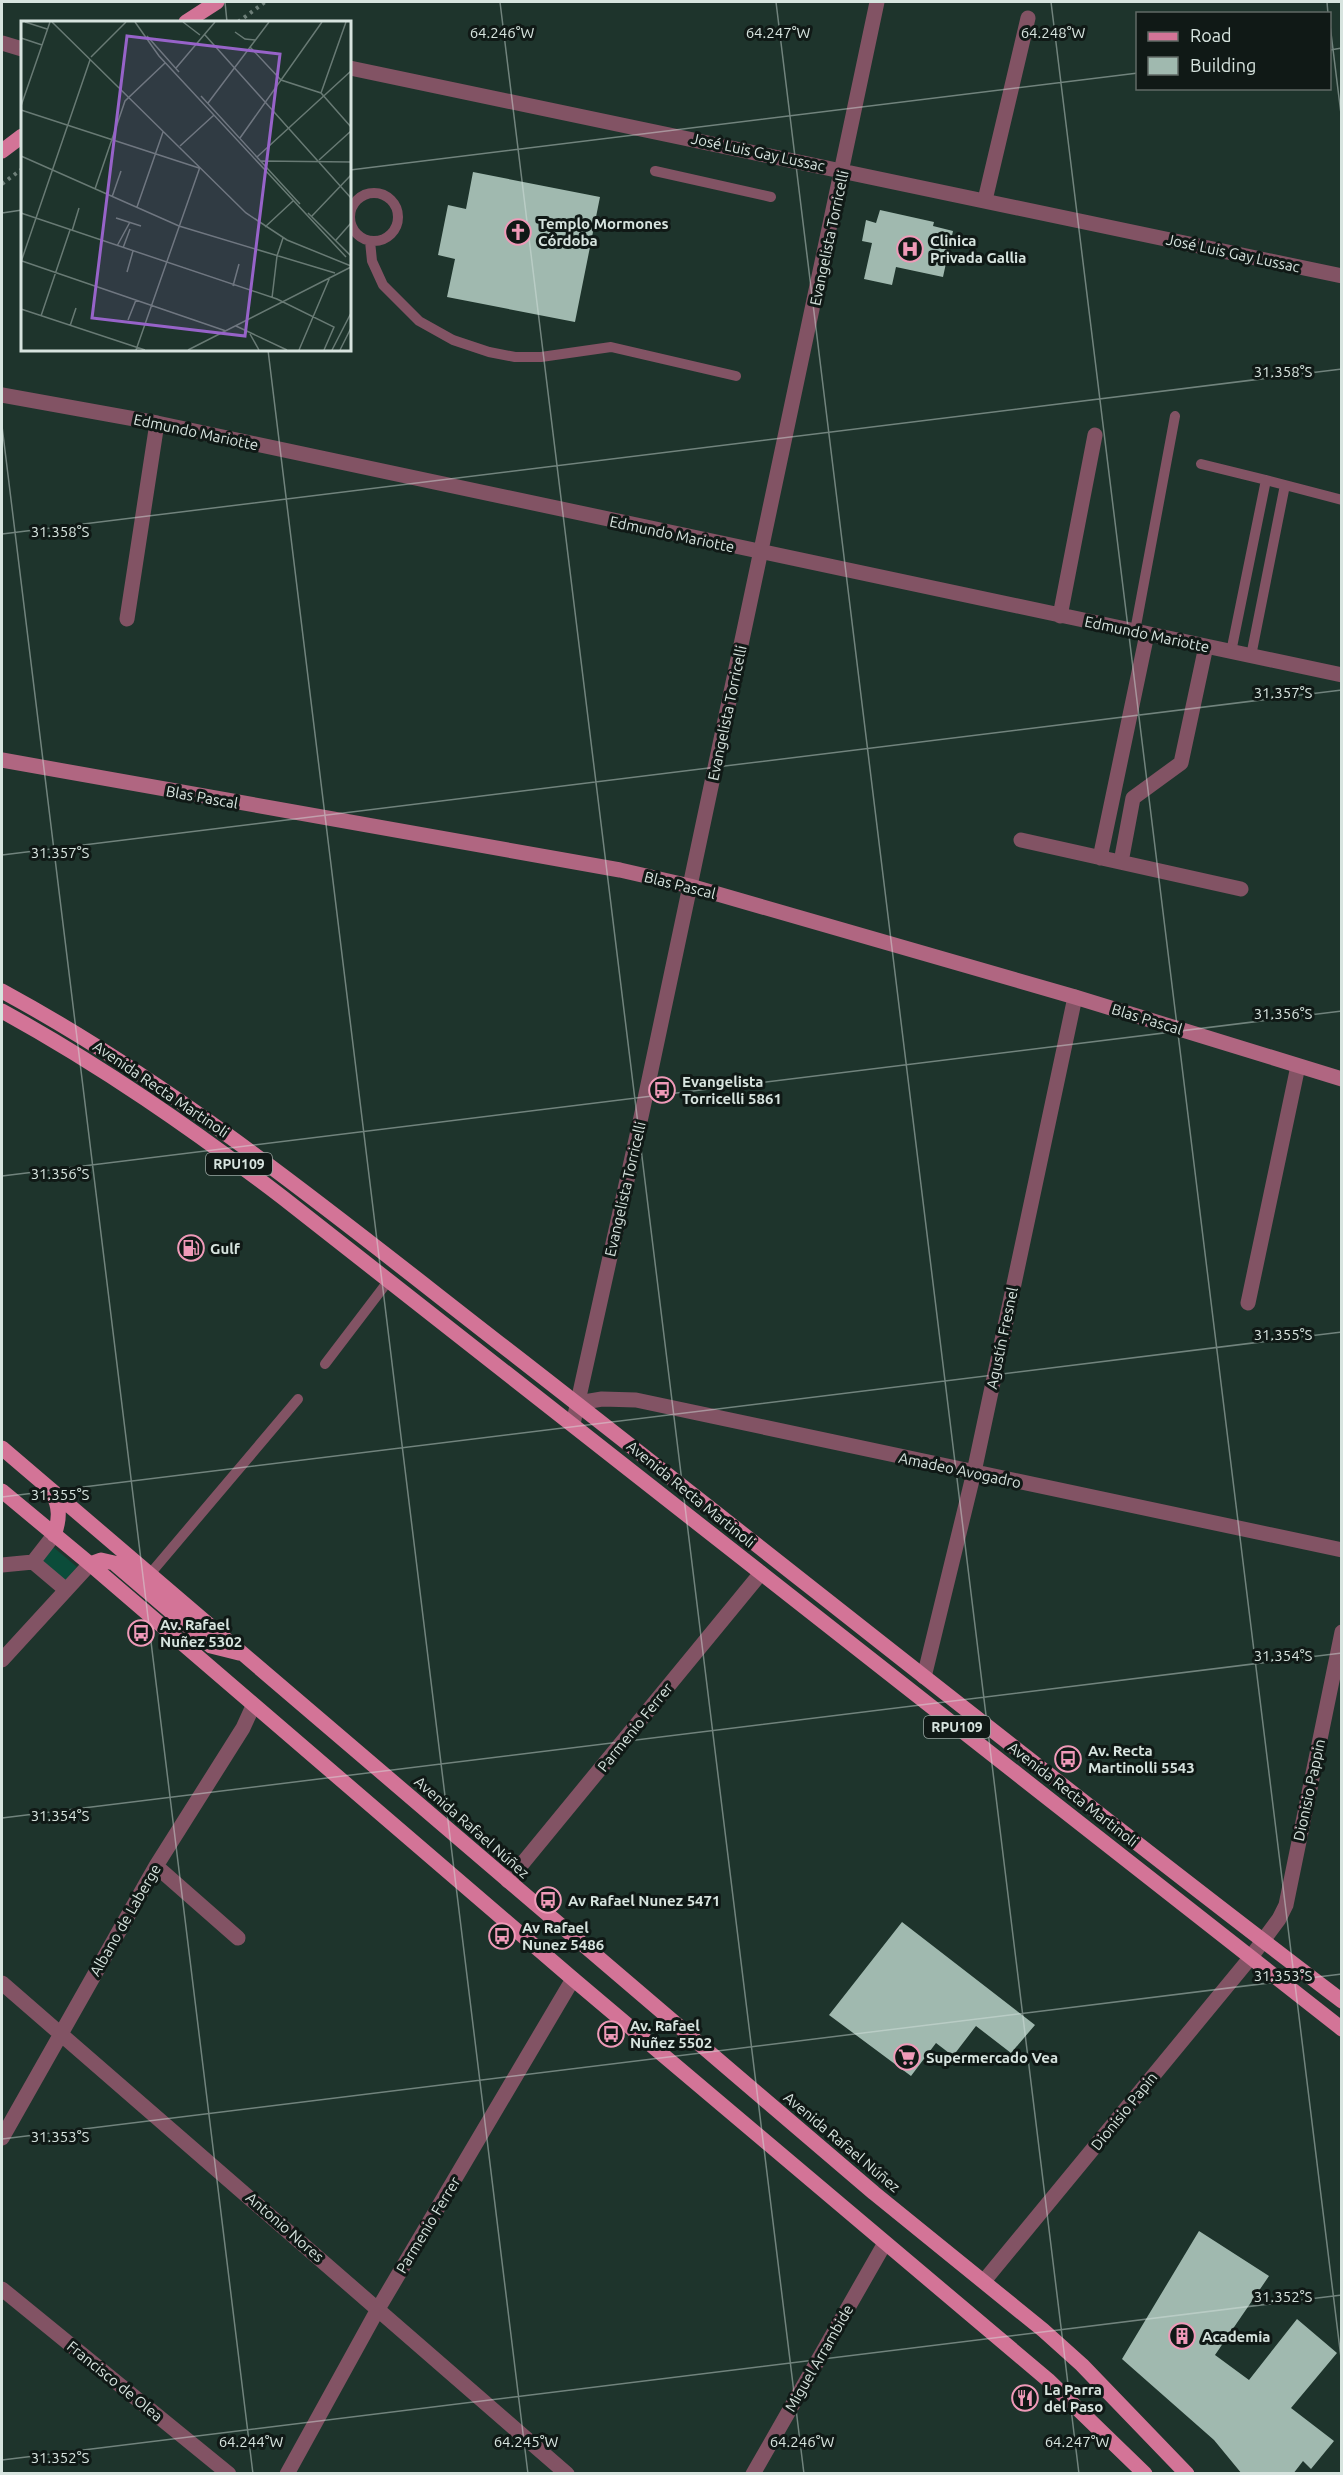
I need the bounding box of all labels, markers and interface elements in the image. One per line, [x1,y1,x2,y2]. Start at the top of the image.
legend [1136,12,1331,90]
inset map [21,21,351,351]
text: 64.246°W [470,24,534,41]
text: 64.247°W [746,24,810,41]
text: 64.248°W [1021,24,1085,41]
text: Road [1190,25,1232,45]
text: Building [1190,55,1256,75]
street label: José Luis Gay Lussac [690,130,826,174]
street label: Evangelista Torricelli [806,169,852,307]
place label: Templo Mormones Córdoba [538,215,669,249]
church icon: Templo Mormones Córdoba [503,217,533,247]
street label: José Luis Gay Lussac [1165,231,1301,275]
place label: Clinica Privada Gallia [930,232,1026,266]
hospital icon: Clinica Privada Gallia [895,234,925,264]
text: 31.358°S [1254,363,1312,380]
street label: Edmundo Mariotte [132,410,260,454]
street label: Edmundo Mariotte [608,512,736,556]
text: 31.358°S [31,523,89,540]
street label: Edmundo Mariotte [1083,612,1211,656]
street label: Evangelista Torricelli [704,644,750,782]
text: 31.357°S [1254,684,1312,701]
street label: Blas Pascal [165,782,239,812]
text: 31.357°S [31,844,89,861]
street label: Blas Pascal [643,868,717,902]
street label: Blas Pascal [1110,1000,1184,1038]
text: 31.356°S [1254,1005,1312,1022]
street label: Avenida Recta Martinoli [90,1037,232,1141]
place label: Evangelista Torricelli 5861 [682,1073,782,1107]
bus stop icon: Evangelista Torricelli 5861 [647,1075,677,1105]
street label: Evangelista Torricelli [601,1120,649,1258]
road number: RPU109 [206,1153,272,1175]
text: 31.356°S [31,1165,89,1182]
fuel station icon: Gulf [176,1233,206,1263]
place label: Gulf [210,1240,241,1257]
street label: Agustín Fresnel [983,1285,1021,1391]
text: 31.355°S [1254,1326,1312,1343]
street label: Avenida Recta Martinoli [624,1437,758,1551]
street label: Amadeo Avogadro [897,1449,1023,1491]
text: 31.355°S [31,1486,89,1503]
place label: Av. Rafael Nuñez 5302 [160,1616,242,1650]
bus stop icon: Av. Rafael Nuñez 5302 [126,1618,156,1648]
text: 31.354°S [1254,1647,1312,1664]
street label: Parmenio Ferrer [594,1679,676,1775]
road number: RPU109 [924,1716,990,1738]
street label: Dionisio Pappin [1290,1737,1328,1843]
street label: Avenida Recta Martinoli [1005,1738,1141,1850]
place label: Av. Recta Martinolli 5543 [1088,1742,1195,1776]
bus stop icon: Av. Recta Martinolli 5543 [1053,1744,1083,1774]
street label: Avenida Rafael Núñez [411,1773,533,1881]
text: 31.354°S [31,1807,89,1824]
street label: Albano de Laberge [86,1861,164,1979]
bus stop icon: Av Rafael Nunez 5471 [533,1885,563,1915]
place label: Av Rafael Nunez 5471 [568,1892,720,1909]
place label: Av Rafael Nunez 5486 [522,1919,604,1953]
bus stop icon: Av Rafael Nunez 5486 [487,1921,517,1951]
text: 31.353°S [1254,1967,1312,1984]
place label: Av. Rafael Nuñez 5502 [630,2017,712,2051]
bus stop icon: Av. Rafael Nuñez 5502 [596,2019,626,2049]
supermarket icon: Supermercado Vea [892,2042,922,2072]
place label: Supermercado Vea [926,2049,1058,2066]
street label: Dionisio Papin [1087,2069,1161,2153]
street label: Avenida Rafael Núñez [780,2088,904,2196]
text: 31.353°S [31,2128,89,2145]
street label: Parmenio Ferrer [393,2173,464,2276]
street label: Antonio Nores [243,2189,327,2265]
text: 31.352°S [1254,2288,1312,2305]
street label: Miguel Arrambide [781,2301,857,2415]
building icon: Academia [1167,2321,1197,2351]
place label: Academia [1202,2328,1271,2345]
street label: Francisco de Olea [64,2337,166,2425]
place label: La Parra del Paso [1044,2381,1103,2415]
restaurant icon: La Parra del Paso [1010,2383,1040,2413]
text: 64.244°W [219,2433,283,2450]
text: 64.245°W [494,2433,558,2450]
text: 64.246°W [770,2433,834,2450]
text: 64.247°W [1045,2433,1109,2450]
text: 31.352°S [31,2449,89,2466]

